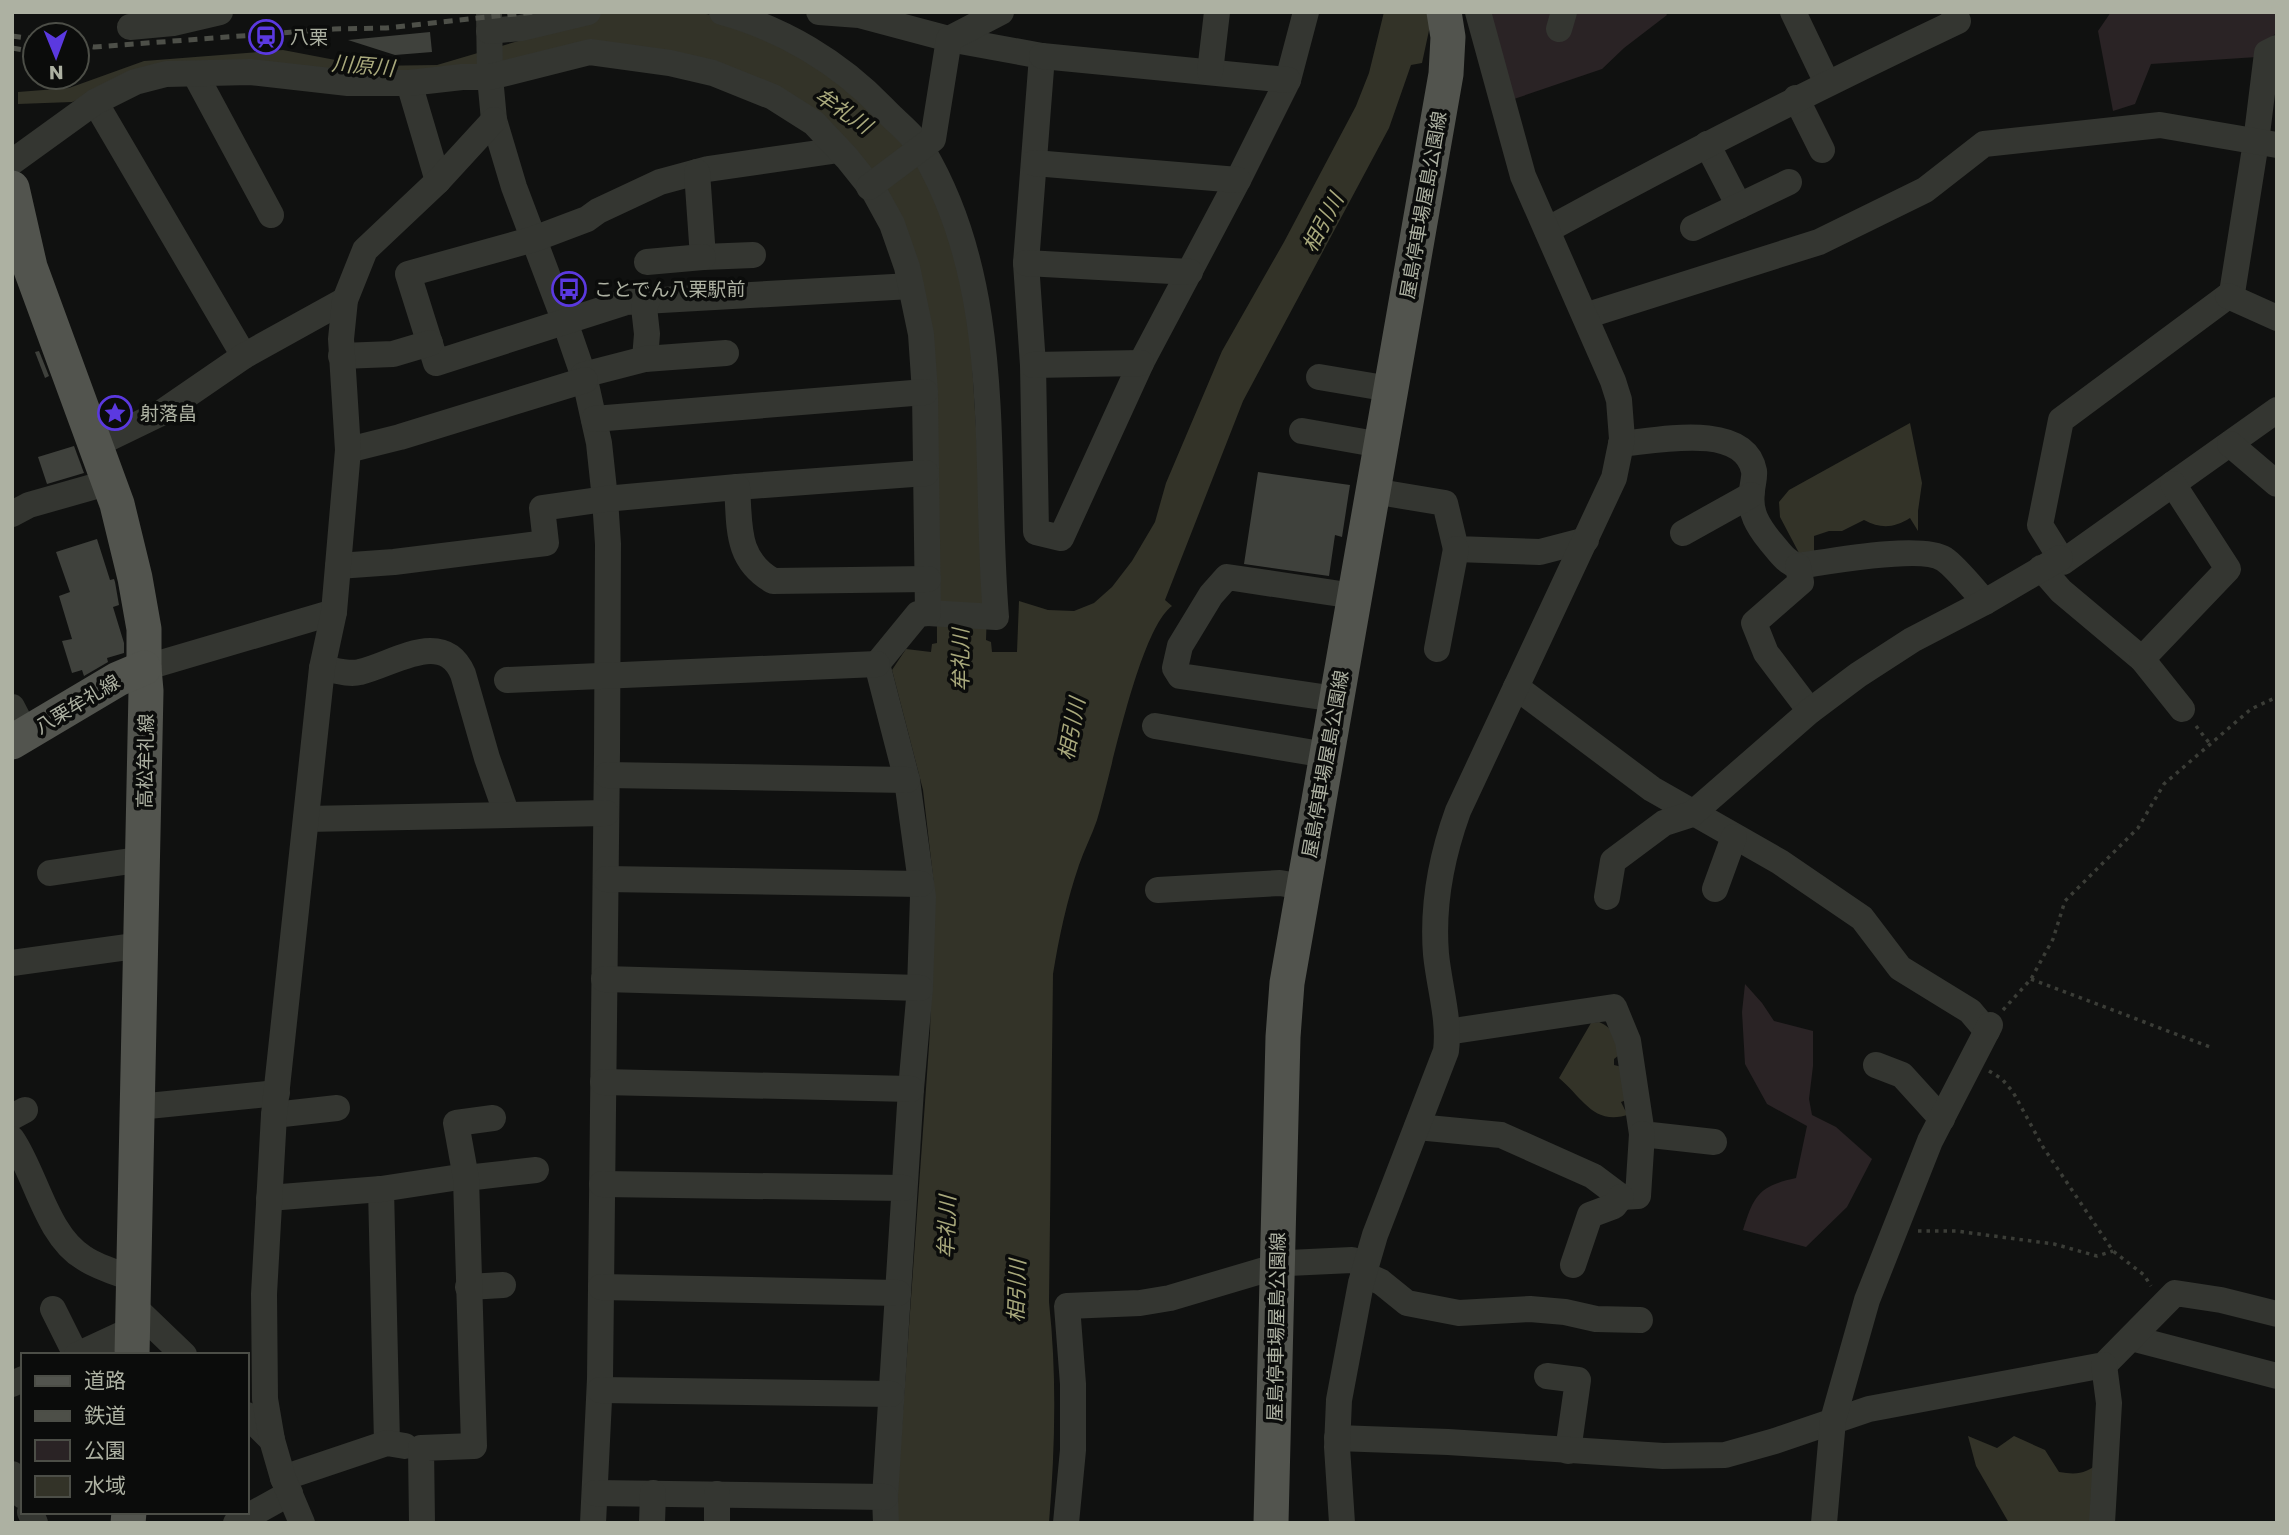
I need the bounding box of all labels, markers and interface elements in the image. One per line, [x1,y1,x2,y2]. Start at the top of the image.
station icon: 八栗 [247,18,285,56]
north arrow [21,21,91,91]
place label: 八栗 [290,24,328,51]
water label: 川原川 [330,48,398,83]
text: N [49,59,64,86]
water label: 牟礼川 [809,81,879,141]
street label: 屋島停車場屋島公園線 [1394,109,1453,301]
water label: 相引川 [1295,186,1351,257]
bus stop icon: ことでん八栗駅前 [550,270,588,308]
place label: ことでん八栗駅前 [594,276,745,303]
place icon: 射落畠 [96,394,134,432]
place label: 射落畠 [140,400,197,427]
water label: 牟礼川 [946,627,975,692]
street label: 八栗牟礼線 [30,668,125,740]
street label: 屋島停車場屋島公園線 [1296,668,1355,860]
water label: 相引川 [1051,693,1092,763]
street label: 高松牟礼線 [131,713,160,809]
water label: 牟礼川 [931,1193,962,1259]
street label: 屋島停車場屋島公園線 [1261,1232,1292,1422]
water label: 相引川 [1001,1257,1032,1323]
legend [21,1353,248,1514]
text: 道路 [84,1366,126,1395]
text: 鉄道 [84,1401,126,1430]
text: 公園 [84,1436,126,1465]
text: 水域 [84,1471,126,1500]

